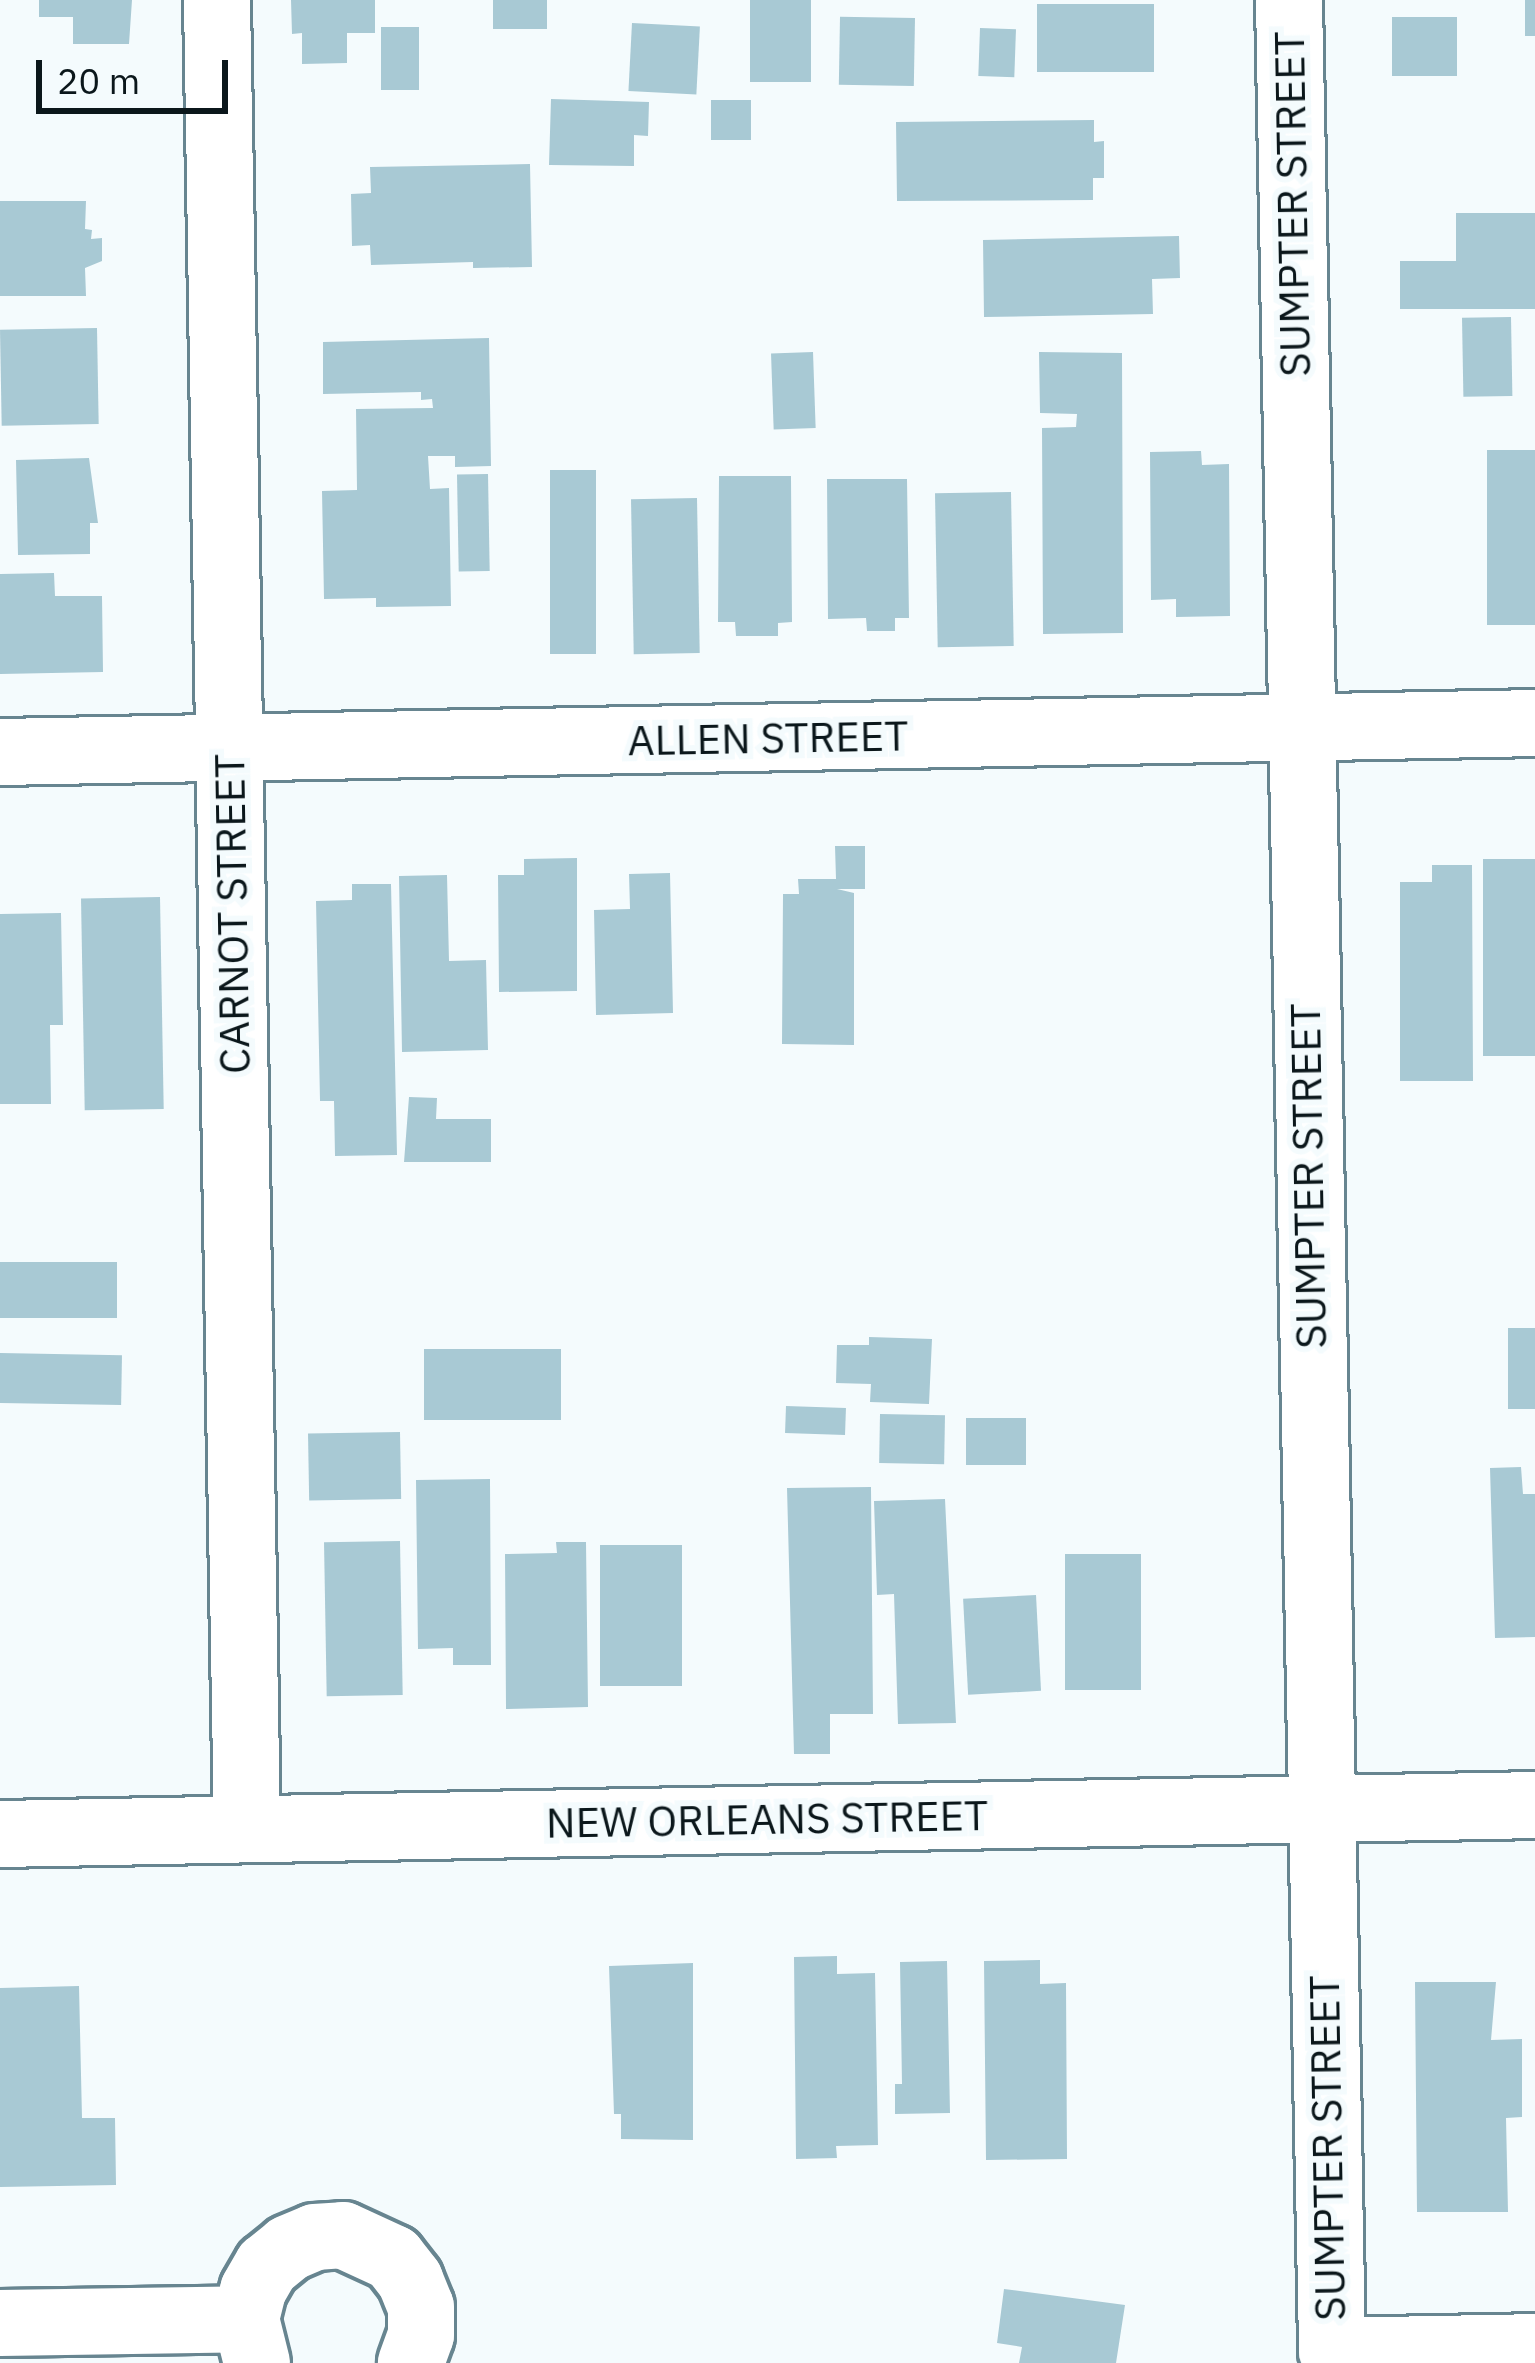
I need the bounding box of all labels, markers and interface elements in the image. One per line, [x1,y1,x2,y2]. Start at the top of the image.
street label: SUMPTER STREET [1264,31,1320,377]
scale bar [42,36,234,110]
text: 20 m [57,57,140,104]
street label: ALLEN STREET [627,710,909,766]
street label: CARNOT STREET [204,754,260,1074]
street label: SUMPTER STREET [1280,1003,1336,1349]
street label: NEW ORLEANS STREET [545,1790,989,1848]
street label: SUMPTER STREET [1299,1975,1355,2321]

